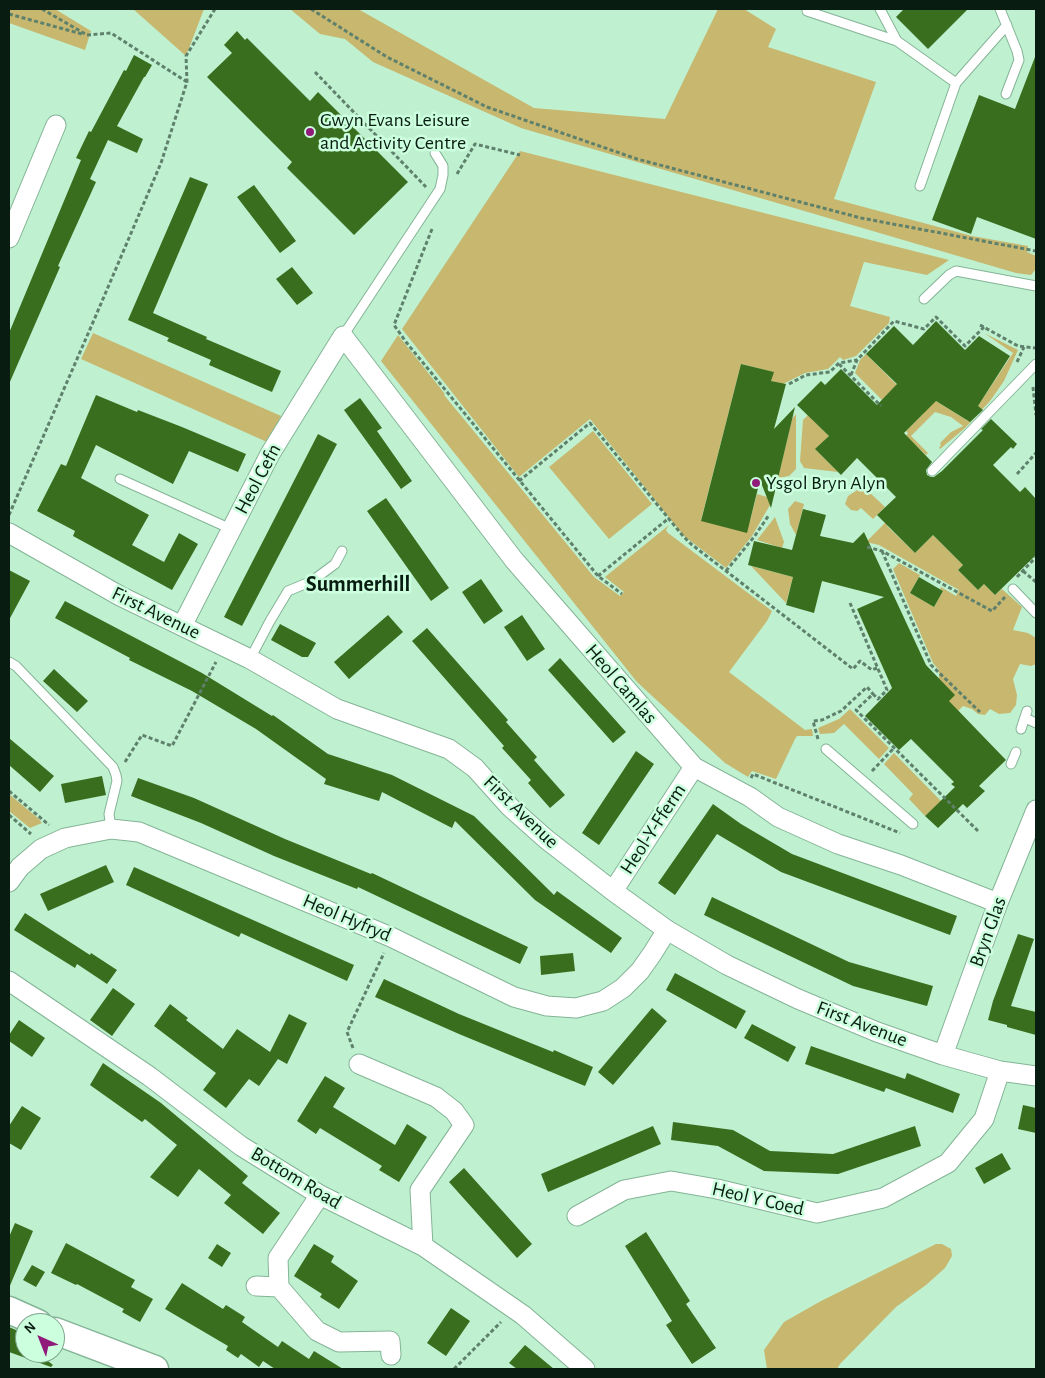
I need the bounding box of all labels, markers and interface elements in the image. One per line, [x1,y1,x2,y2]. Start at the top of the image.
place label: Gwyn Evans Leisure and Activity Centre [320,108,470,155]
marker: Gwyn Evans Leisure and Activity Centre [304,126,316,138]
street label: Heol Cefn [230,440,286,518]
place label: Ysgol Bryn Alyn [766,471,886,495]
marker: Ysgol Bryn Alyn [750,477,762,489]
district label: Summerhill [306,571,410,597]
street label: First Avenue [108,581,204,645]
street label: Heol Camlas [580,639,662,729]
street label: First Avenue [478,770,564,854]
street label: Heol-Y-Fferm [615,779,691,879]
street label: Heol Hyfryd [299,889,395,947]
street label: Bryn Glas [964,894,1012,970]
street label: First Avenue [813,996,911,1052]
street label: Bottom Road [246,1142,346,1214]
street label: Heol Y Coed [710,1177,806,1221]
north arrow [15,1313,65,1363]
text: N [22,1320,39,1336]

